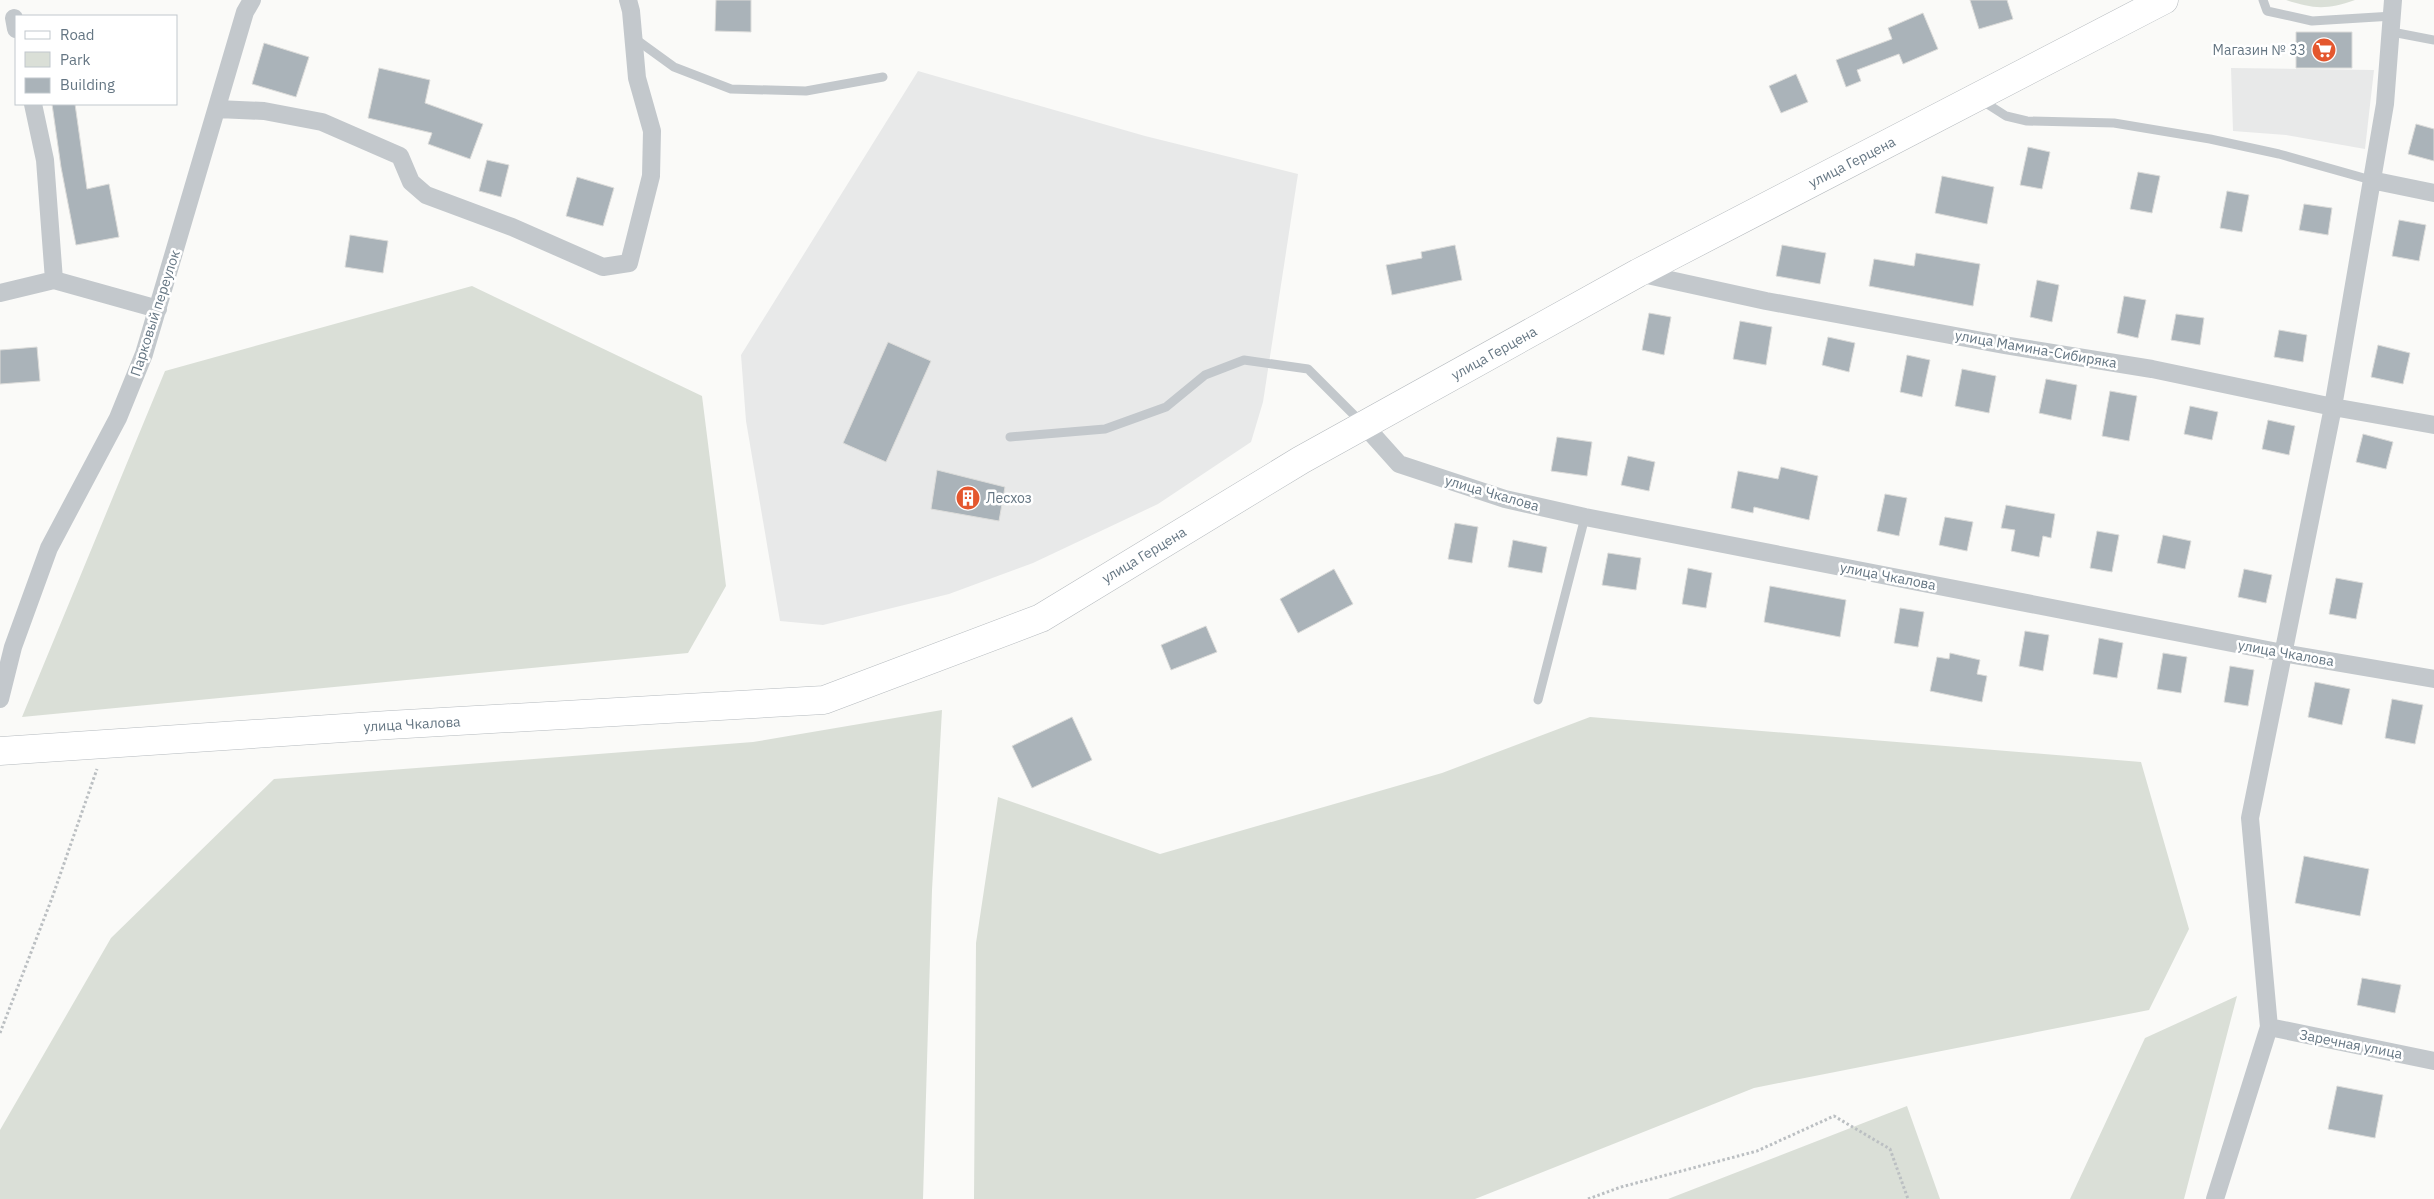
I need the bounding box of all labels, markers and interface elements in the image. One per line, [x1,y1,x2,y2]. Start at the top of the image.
legend [15,15,178,105]
text: Road [60,25,95,44]
supermarket icon: Магазин № 33 [2311,37,2337,63]
place label: Магазин № 33 [2213,41,2306,59]
text: Park [60,50,90,69]
text: Building [60,75,115,94]
street label: улица Герцена [1805,132,1899,192]
street label: Парковый переулок [126,247,184,378]
street label: улица Герцена [1448,322,1540,384]
street label: улица Мамина-Сибиряка [1954,326,2119,372]
street label: улица Чкалова [1443,471,1542,515]
building icon: Лесхоз [955,485,981,511]
place label: Лесхоз [986,489,1032,507]
street label: улица Герцена [1099,522,1190,587]
street label: улица Чкалова [1839,558,1938,594]
street label: улица Чкалова [2237,636,2336,670]
street label: улица Чкалова [363,712,462,736]
street label: Заречная улица [2298,1025,2404,1063]

